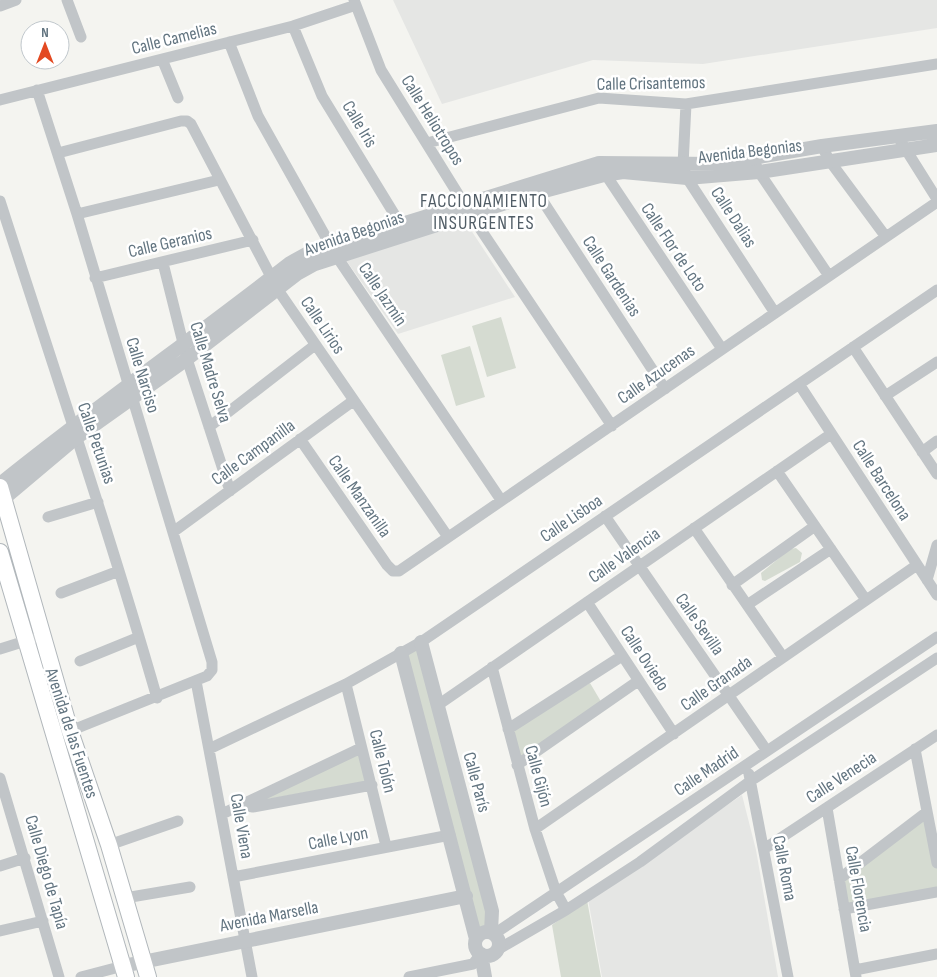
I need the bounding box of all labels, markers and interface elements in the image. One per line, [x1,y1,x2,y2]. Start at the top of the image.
street label: Calle Camelias [129,18,219,59]
north arrow [20,20,70,70]
text: N [41,24,49,41]
street label: Calle Heliotropos [397,71,469,169]
street label: Calle Crisantemos [597,72,705,95]
street label: Calle Iris [337,97,382,151]
street label: Avenida Begonias [696,135,803,168]
street label: Calle Dalias [706,183,761,252]
district label: FACCIONAMIENTO INSURGENTES [420,190,548,235]
street label: Calle Flor de Loto [636,199,711,296]
street label: Avenida Begonias [301,207,407,261]
street label: Calle Geranios [126,223,214,262]
street label: Calle Gardenias [578,232,645,321]
street label: Calle Jazmín [354,259,411,330]
street label: Calle Lirios [296,293,349,358]
street label: Calle Madre Selva [185,319,236,425]
street label: Calle Narciso [121,335,164,415]
street label: Calle Azucenas [614,340,699,409]
street label: Calle Petunias [73,400,120,486]
street label: Calle Campanilla [207,415,299,490]
street label: Calle Barcelona [848,436,915,525]
street label: Calle Manzanilla [324,451,396,541]
street label: Calle Lisboa [536,490,606,547]
street label: Calle Valencia [585,523,664,588]
street label: Calle Sevilla [671,589,729,659]
street label: Calle Oviedo [616,622,673,695]
street label: Calle Granada [677,651,756,716]
street label: Avenida de las Fuentes [40,665,102,801]
street label: Calle Tolón [365,727,400,795]
street label: Calle Madrid [670,742,743,801]
street label: Calle Gijón [520,743,557,809]
street label: Calle Venecia [802,747,880,808]
street label: Calle París [458,750,495,815]
street label: Calle Viena [225,792,258,860]
street label: Calle Diego de Tapía [20,813,73,932]
street label: Calle Lyon [306,822,370,855]
street label: Calle Roma [768,834,801,903]
street label: Calle Florencia [841,844,876,934]
street label: Avenida Marsella [217,897,320,937]

